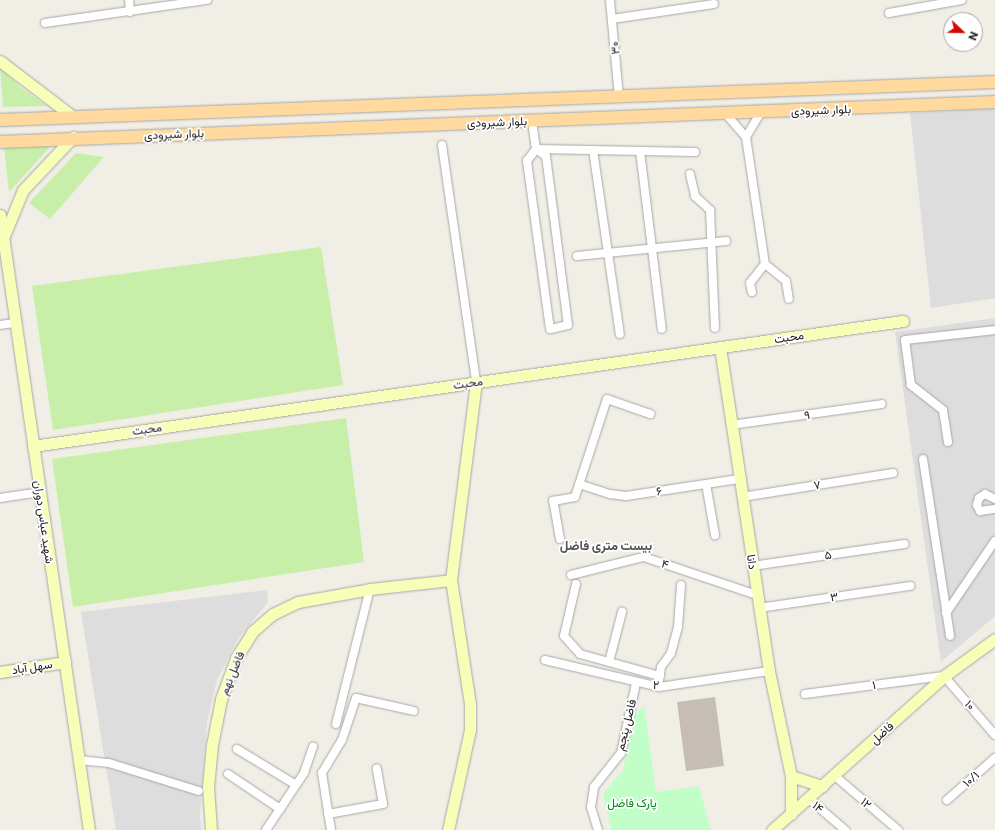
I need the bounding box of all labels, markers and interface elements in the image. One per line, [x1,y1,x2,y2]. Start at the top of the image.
north arrow [943,12,983,52]
text: N [966,30,981,43]
street label: ۳۰ [607,41,623,55]
street label: بلوار شیرودی [791,102,851,118]
street label: بلوار شیرودی [467,114,527,130]
street label: بلوار شیرودی [144,126,204,142]
street label: محبت [773,328,805,346]
street label: محبت [452,374,484,392]
street label: ۹ [803,407,811,423]
street label: محبت [131,420,163,438]
street label: ۷ [812,477,822,493]
street label: شهید عباس دوران [31,480,57,564]
street label: ۶ [655,483,663,499]
district label: بیست متری فاضل [560,537,652,553]
street label: ۵ [823,547,833,563]
street label: دانا [744,554,760,570]
street label: ۴ [659,556,671,572]
street label: ۳ [829,589,839,605]
street label: فاضل نهم [216,649,248,697]
street label: سهل آباد [11,657,53,677]
street label: ۲ [652,678,660,692]
street label: ۱ [871,678,877,692]
street label: ۱۰ [962,697,978,713]
street label: فاضل پنجم [613,698,639,752]
street label: فاضل [867,719,897,747]
street label: ۱۰/۱ [960,768,982,790]
street label: ۱۲ [858,794,874,812]
park label: پارک فاضل [607,796,657,810]
street label: ۱۴ [809,798,827,816]

